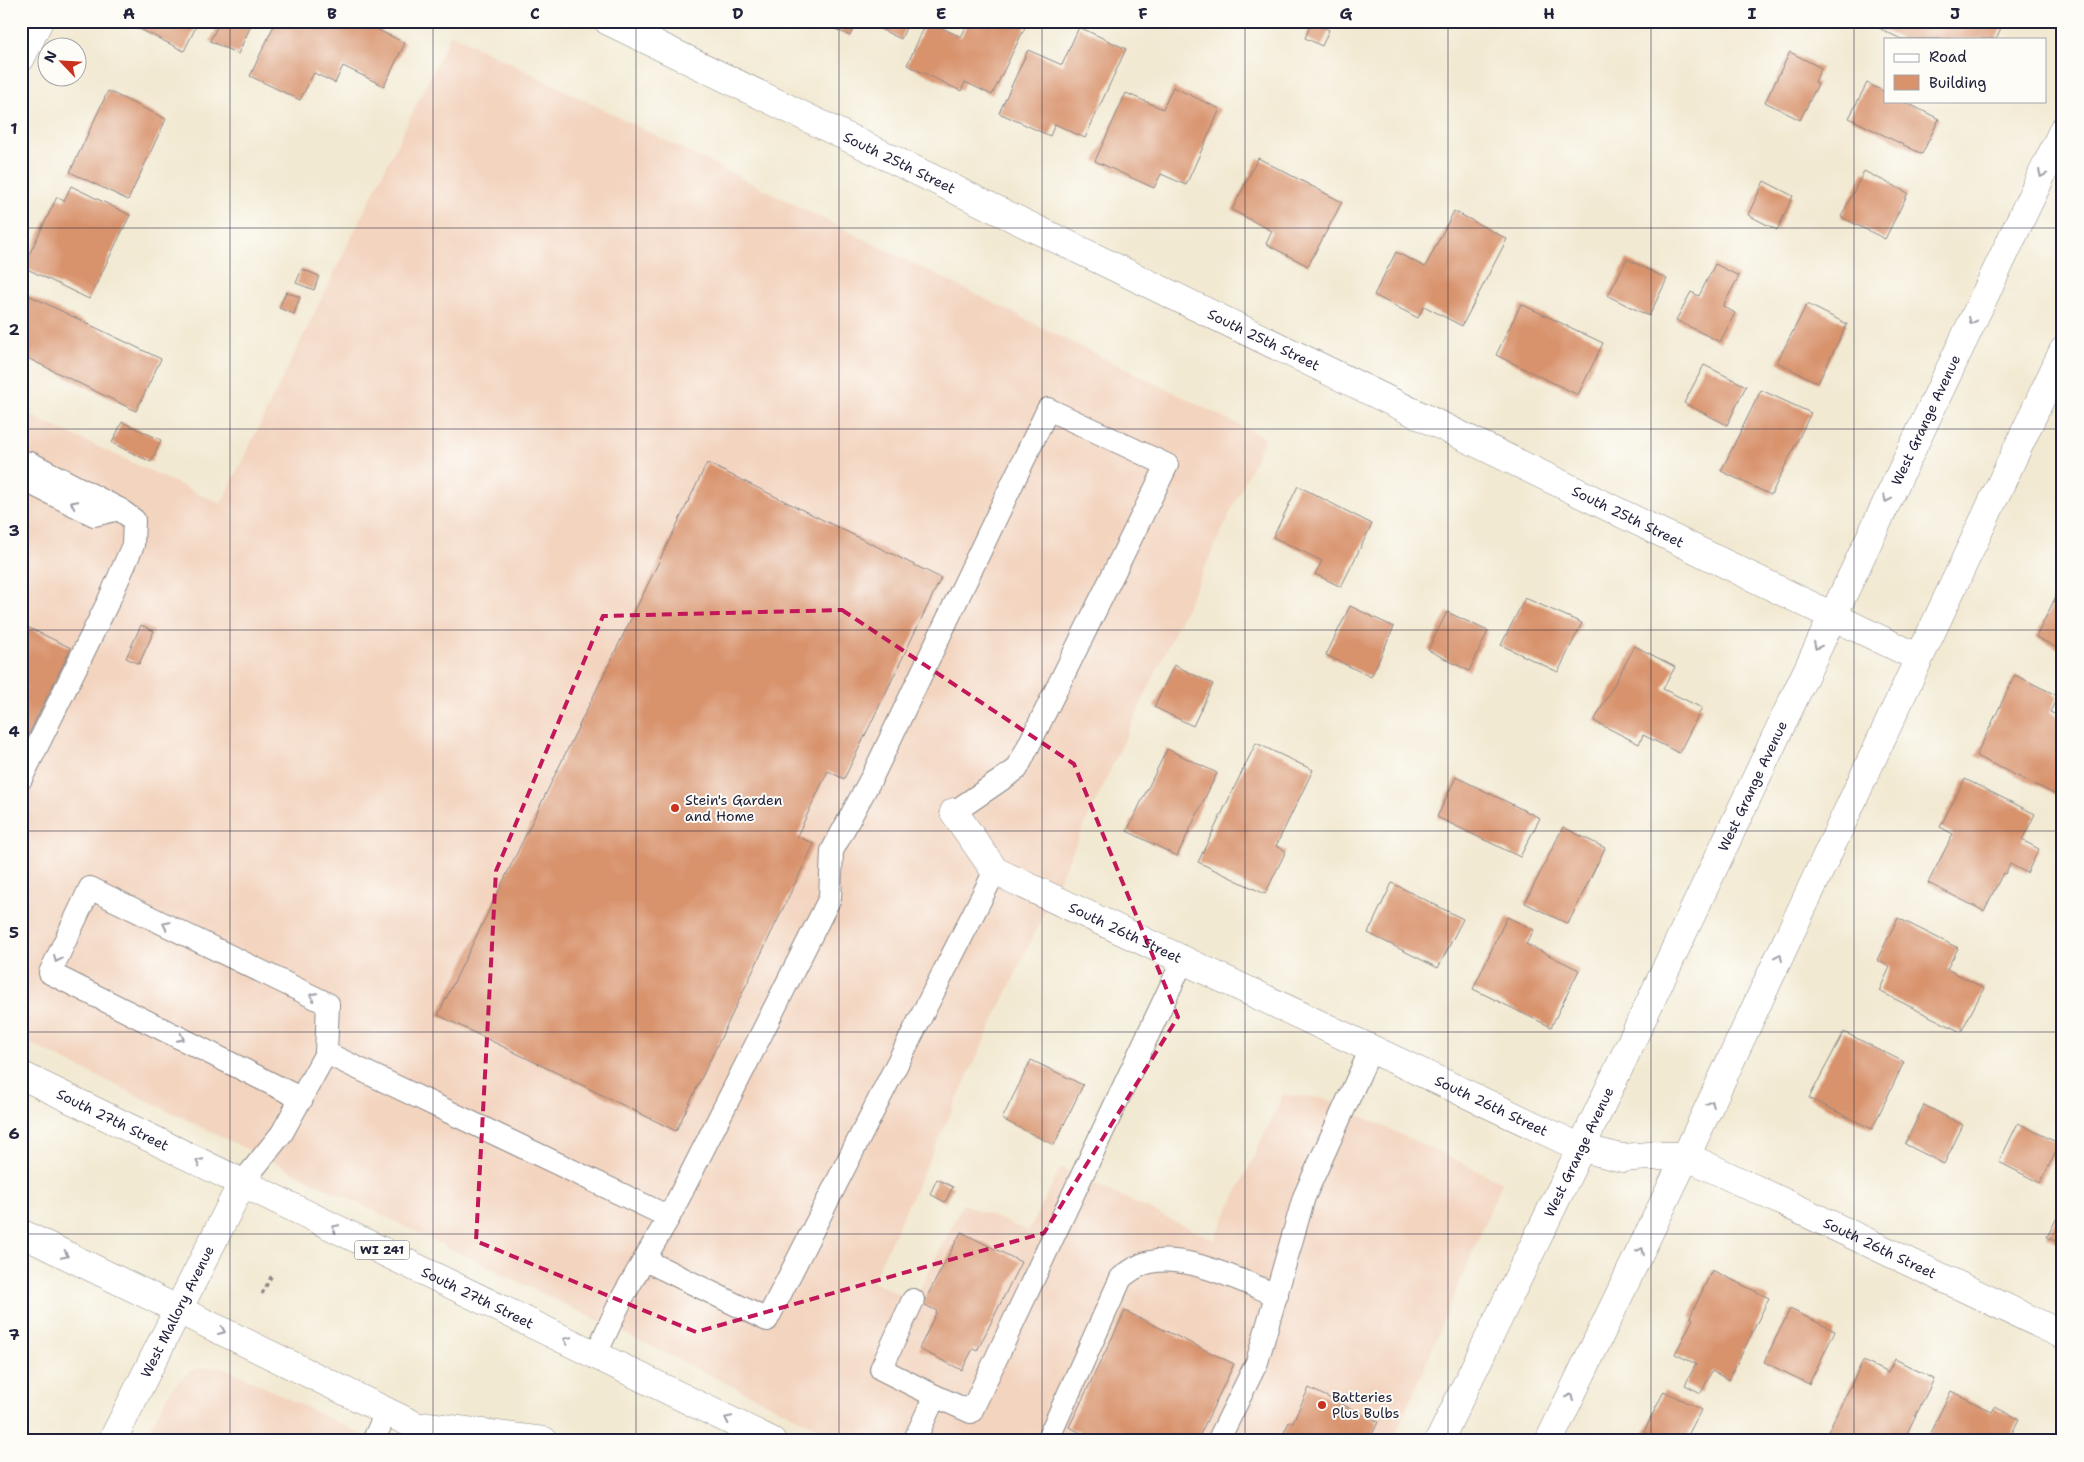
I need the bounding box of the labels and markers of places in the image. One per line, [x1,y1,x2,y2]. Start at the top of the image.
place label: Stein's Garden and Home [685,791,783,825]
marker: Stein's Garden and Home [669,802,681,814]
place label: Batteries Plus Bulbs [1332,1388,1400,1422]
marker: Batteries Plus Bulbs [1316,1399,1328,1411]

